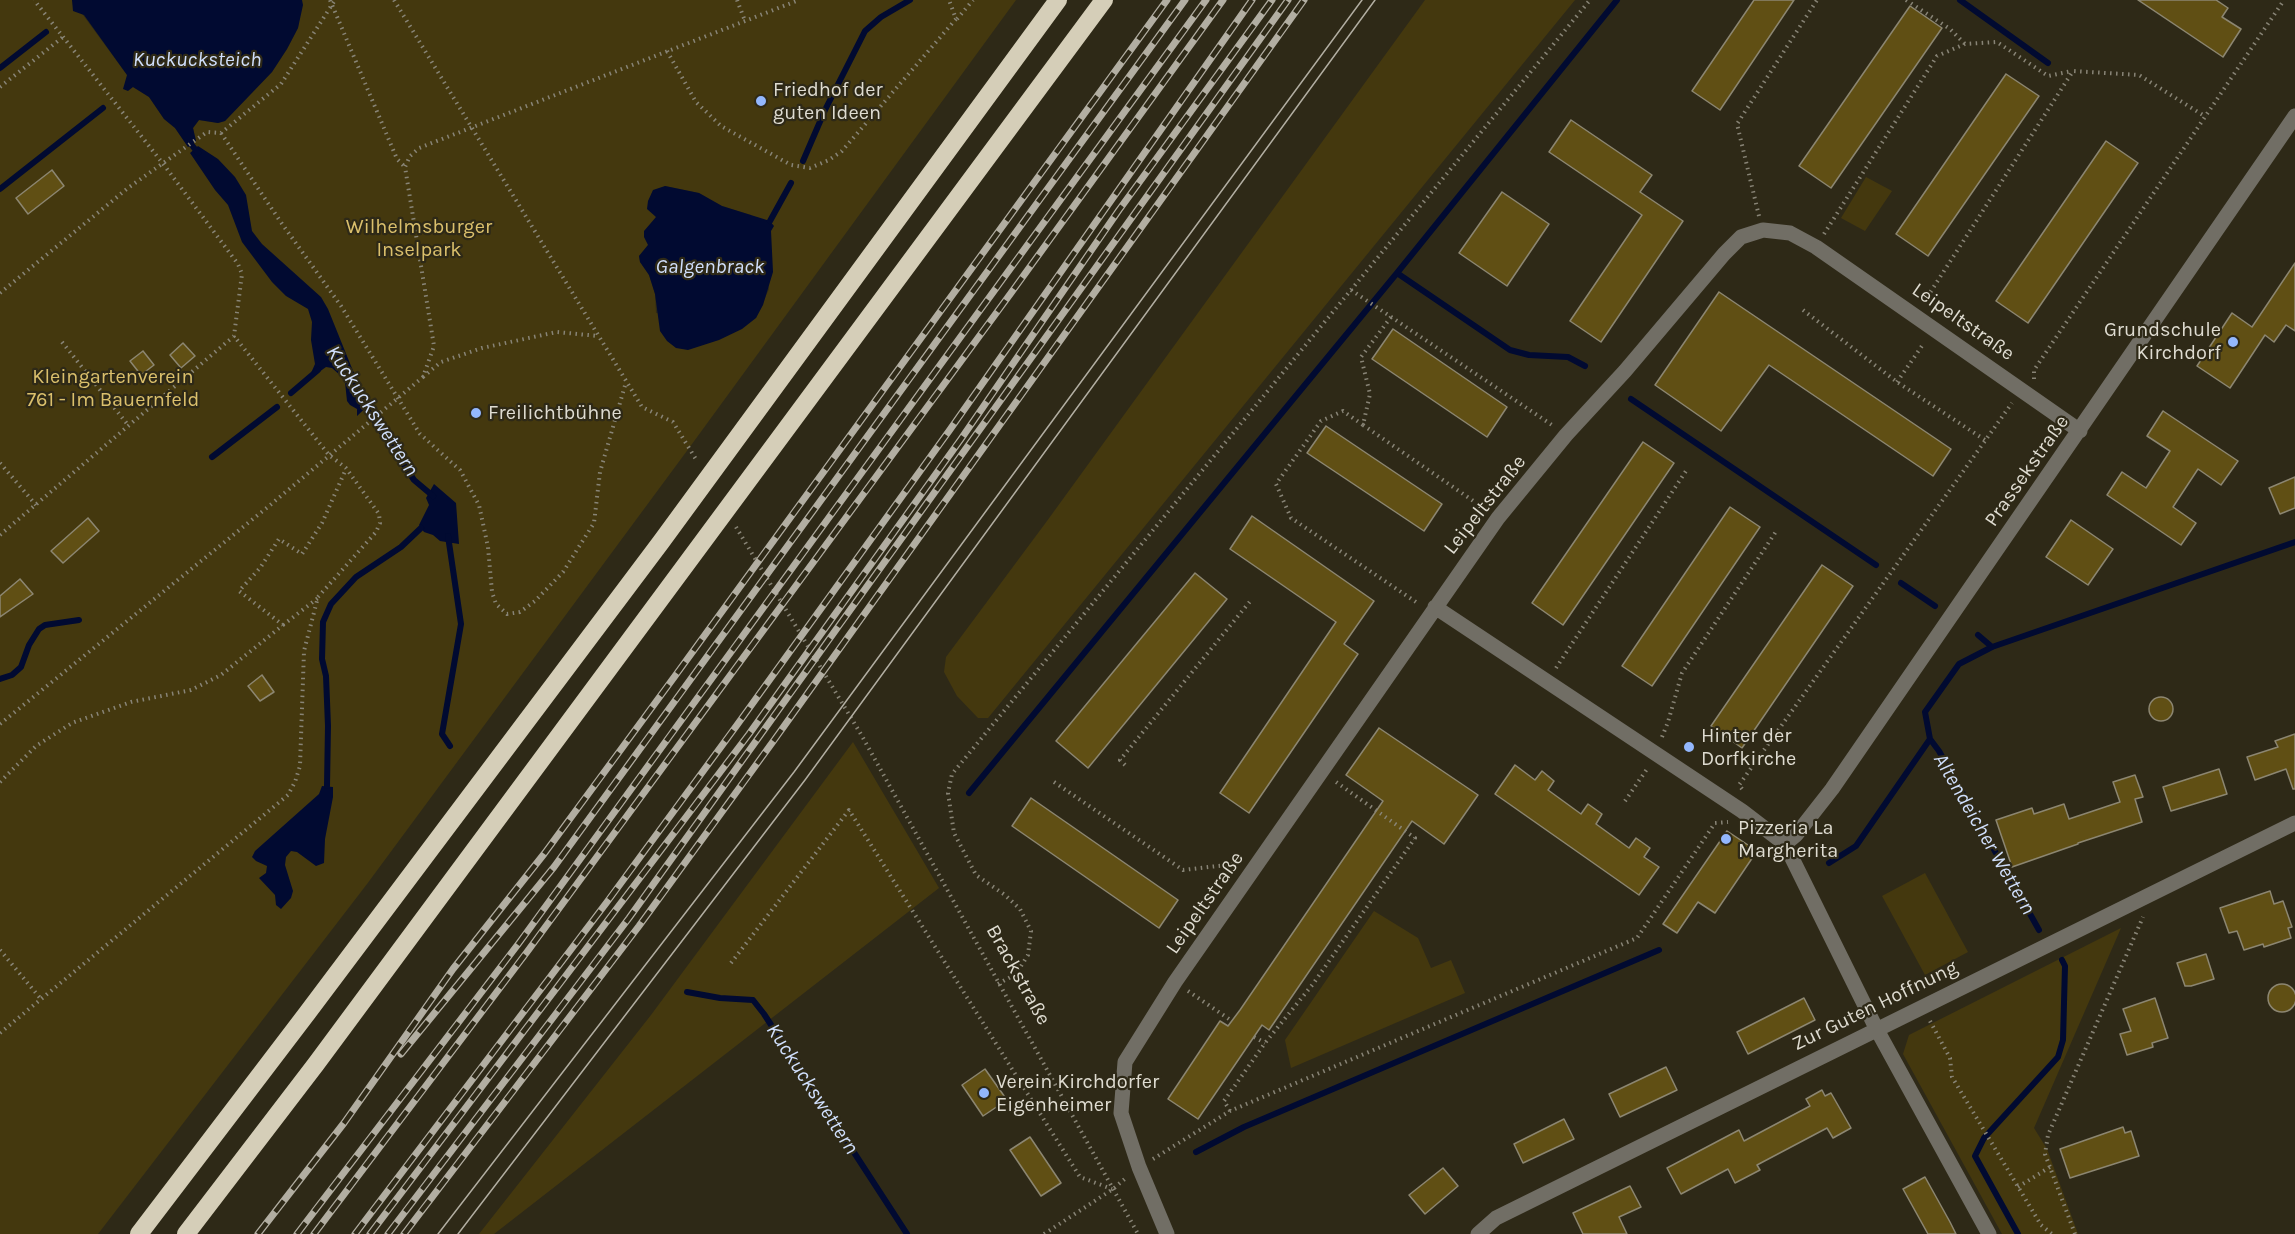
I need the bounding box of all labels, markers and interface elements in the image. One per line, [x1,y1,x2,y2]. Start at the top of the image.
water label: Kuckucksteich [133,47,261,73]
place label: Friedhof der guten Ideen [773,78,883,125]
marker: Friedhof der guten Ideen [754,94,768,108]
park label: Wilhelmsburger Inselpark [346,215,492,262]
water label: Galgenbrack [655,254,765,280]
street label: Leipeltstraße [1907,278,2019,366]
place label: Grundschule Kirchdorf [2104,318,2221,365]
marker: Grundschule Kirchdorf [2226,335,2240,349]
water label: Kuckuckswettern [320,341,424,481]
park label: Kleingartenverein 761 - Im Bauernfeld [27,365,199,412]
place label: Freilichtbühne [488,401,622,425]
marker: Freilichtbühne [469,406,483,420]
street label: Prassekstraße [1980,411,2074,531]
street label: Leipeltstraße [1439,451,1531,559]
place label: Hinter der Dorfkirche [1701,724,1796,771]
marker: Hinter der Dorfkirche [1682,740,1696,754]
water label: Altendeicher Wettern [1928,749,2040,919]
place label: Pizzeria La Margherita [1738,816,1838,863]
marker: Pizzeria La Margherita [1719,832,1733,846]
street label: Leipeltstraße [1161,847,1249,959]
street label: Brackstraße [981,921,1055,1029]
street label: Zur Guten Hoffnung [1788,956,1962,1056]
water label: Kuckuckswettern [760,1019,864,1159]
place label: Verein Kirchdorfer Eigenheimer [996,1070,1159,1117]
marker: Verein Kirchdorfer Eigenheimer [977,1086,991,1100]

